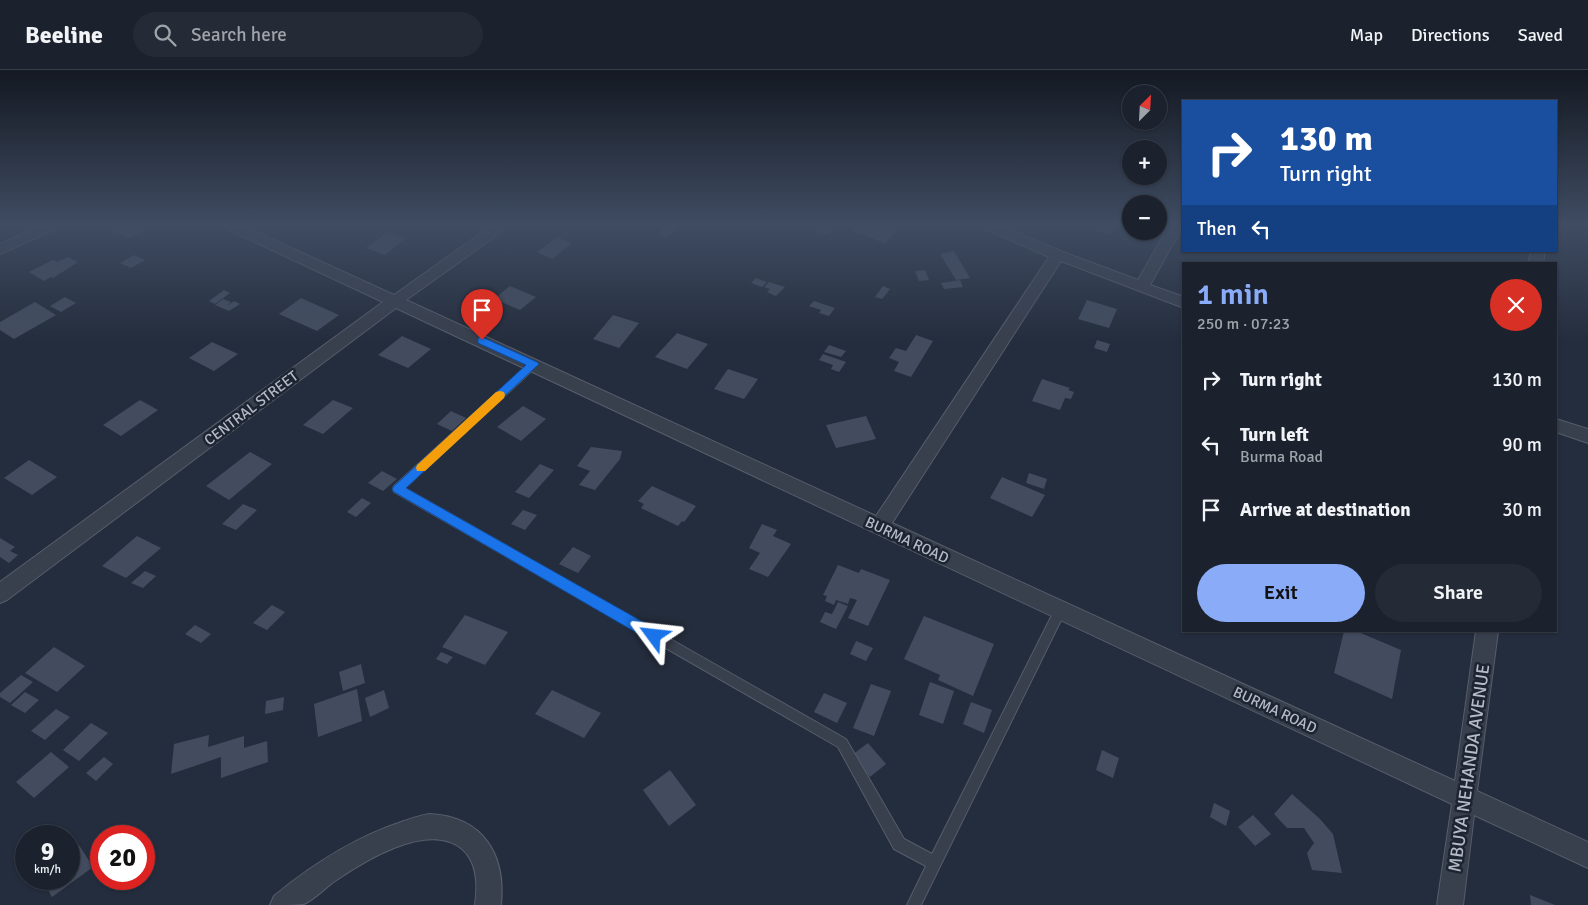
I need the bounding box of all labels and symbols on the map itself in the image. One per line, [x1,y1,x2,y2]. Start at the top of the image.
north arrow [1122,85,1168,130]
pin [461,289,503,340]
street label: CENTRAL STREET [200,366,302,449]
street label: BURMA ROAD [862,513,952,567]
position arrow [627,609,679,661]
street label: MBUYA NEHANDA AVENUE [1444,663,1494,873]
street label: BURMA ROAD [1230,683,1320,737]
speed limit sign: 20 [90,825,155,890]

